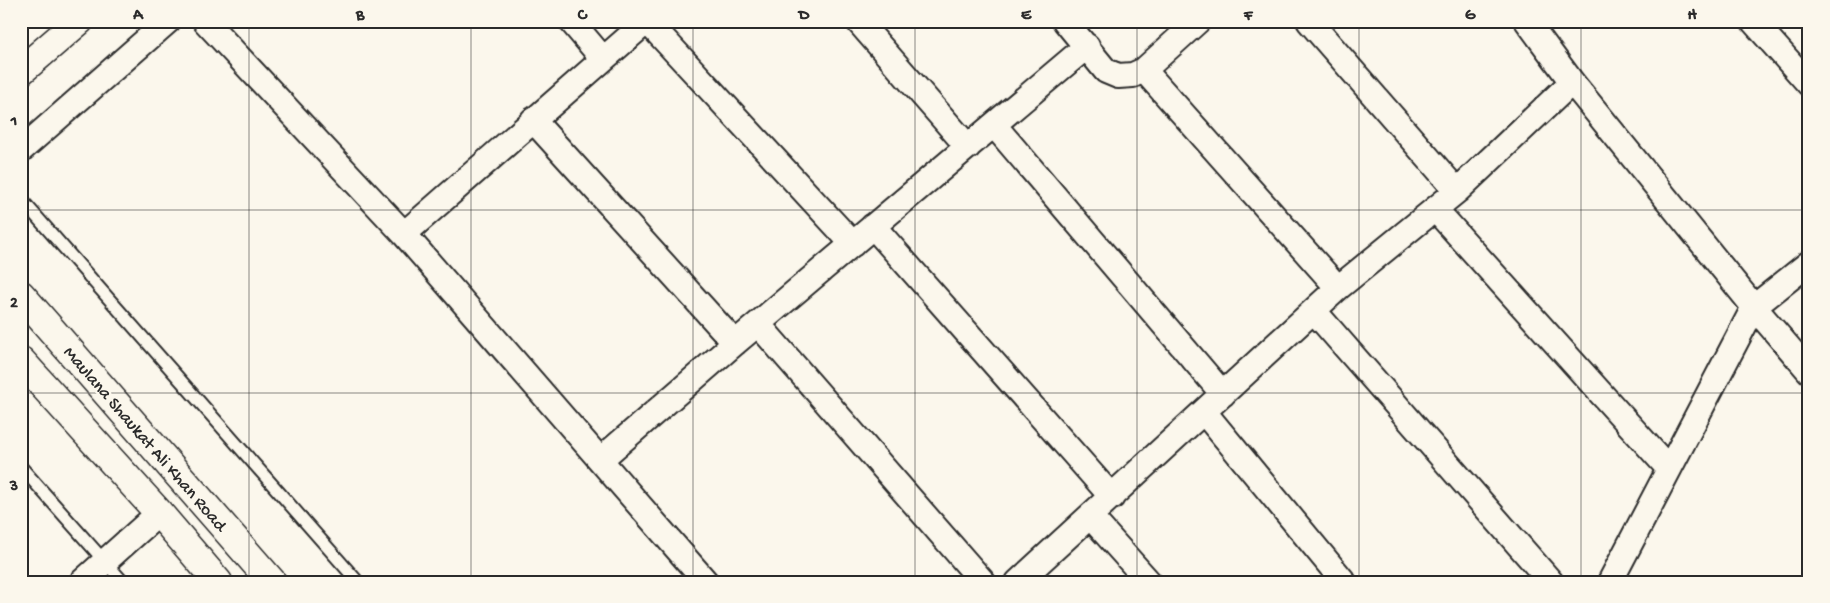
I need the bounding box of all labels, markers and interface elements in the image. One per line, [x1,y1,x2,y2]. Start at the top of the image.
text: A [132,7,144,26]
text: B [355,7,365,26]
text: C [577,7,588,26]
text: D [797,7,810,26]
text: E [1021,7,1032,26]
text: F [1243,7,1254,26]
text: G [1465,7,1476,26]
text: H [1687,7,1697,26]
text: 1 [10,113,17,132]
text: 2 [10,295,18,314]
street label: Maulana Shaukat Ali Khan Road [58,343,231,538]
text: 3 [9,478,18,497]

